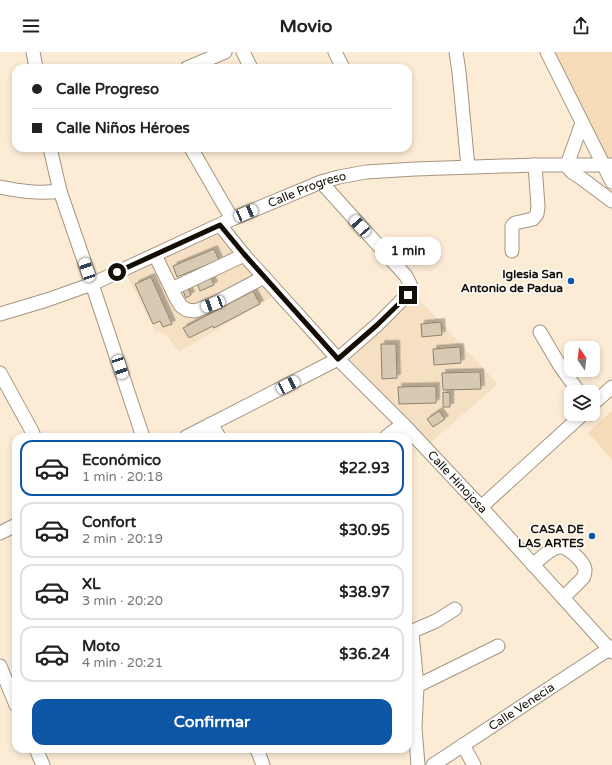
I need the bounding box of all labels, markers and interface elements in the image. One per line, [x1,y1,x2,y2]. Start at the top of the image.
icon: menu [20,15,42,37]
text: Movio [280,15,332,37]
icon: share [570,15,592,37]
text: Calle Progreso [56,80,159,98]
text: Calle Niños Héroes [56,119,190,137]
street label: Calle Progreso [266,169,347,210]
car [233,203,259,223]
car [348,213,372,239]
callout: 1 min [375,237,441,265]
text: 1 min [391,243,425,259]
car [77,257,97,283]
route start [108,263,126,281]
place label: Iglesia San Antonio de Padua [461,267,563,295]
marker: Iglesia San Antonio de Padua [566,276,576,286]
route end [399,286,417,304]
car [200,294,226,314]
north arrow [564,341,600,377]
map controls [564,341,600,421]
car [111,354,129,380]
car [275,374,301,396]
button: layers [564,385,600,421]
street label: Calle Hinojosa [425,448,490,516]
icon: car [34,450,70,486]
text: Económico [82,451,161,469]
text: $22.93 [339,459,390,477]
text: 1 min · 20:18 [82,469,163,485]
icon: car [34,512,70,548]
text: Confort [82,513,136,531]
text: $30.95 [339,521,390,539]
place label: CASA DE LAS ARTES [518,522,585,550]
text: 2 min · 20:19 [82,531,163,547]
marker: CASA DE LAS ARTES [587,531,597,541]
icon: car [34,574,70,610]
text: XL [82,575,101,593]
text: $38.97 [339,583,390,601]
text: 3 min · 20:20 [82,593,163,609]
icon: car [34,636,70,672]
text: Moto [82,637,120,655]
text: $36.24 [339,645,390,663]
text: 4 min · 20:21 [82,655,163,671]
street label: Calle Venecia [486,680,557,733]
button: Confirmar [32,699,392,745]

